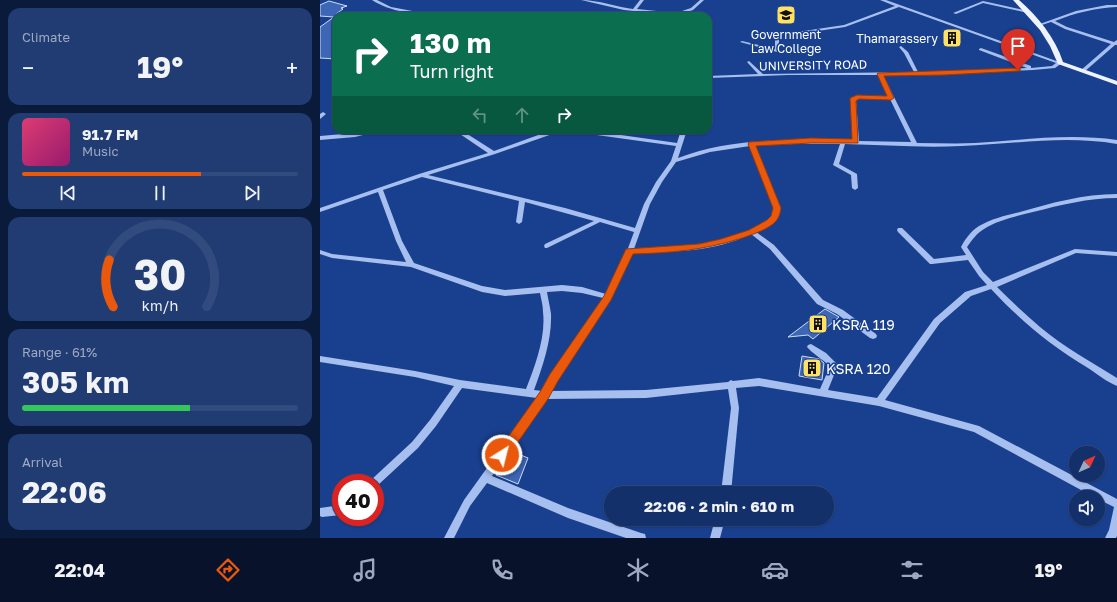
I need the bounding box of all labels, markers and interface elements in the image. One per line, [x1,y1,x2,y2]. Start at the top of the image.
school or university icon: Government Law College [775,4,797,26]
text: 130 m [410,26,491,59]
place label: Government Law College [751,27,821,56]
building icon: Thamarassery [941,27,963,49]
icon: right [344,28,396,80]
text: Climate [22,29,70,45]
pin [1001,29,1035,70]
place label: Thamarassery [856,31,938,46]
icon: arrive [1007,35,1029,57]
text: 19° [137,49,183,85]
text: − [22,54,34,81]
text: + [286,54,298,81]
street label: UNIVERSITY ROAD [759,57,867,73]
text: Turn right [410,60,494,82]
icon: left [469,104,491,126]
icon: ahead [511,104,533,126]
icon: right [553,104,575,126]
text: 91.7 FM [82,125,138,143]
text: Music [82,143,119,159]
icon: previous [57,182,79,204]
icon: pause [149,182,171,204]
icon: next [241,182,263,204]
text: 30 [134,249,186,299]
text: km/h [142,297,178,314]
building icon: KSRA 119 [807,313,829,335]
place label: KSRA 119 [832,316,895,333]
text: Range · 61% [22,344,97,360]
building icon: KSRA 120 [801,357,823,379]
place label: KSRA 120 [826,360,890,377]
text: 305 km [22,364,129,400]
position arrow [481,434,523,476]
north arrow [1069,446,1105,482]
map controls [1069,446,1105,526]
text: Arrival [22,454,63,470]
text: 22:06 [22,474,107,510]
speed limit sign: 40 [332,474,384,526]
button: sound [1069,490,1105,526]
text: 22:06 · 2 min · 610 m [644,497,794,515]
icon: directions [214,556,242,584]
icon: music [351,556,379,584]
icon: phone [488,556,516,584]
icon: climate [624,556,652,584]
icon: car [761,556,789,584]
icon: filters [898,556,926,584]
text: 22:04 [54,559,105,581]
text: 19° [1035,559,1063,581]

